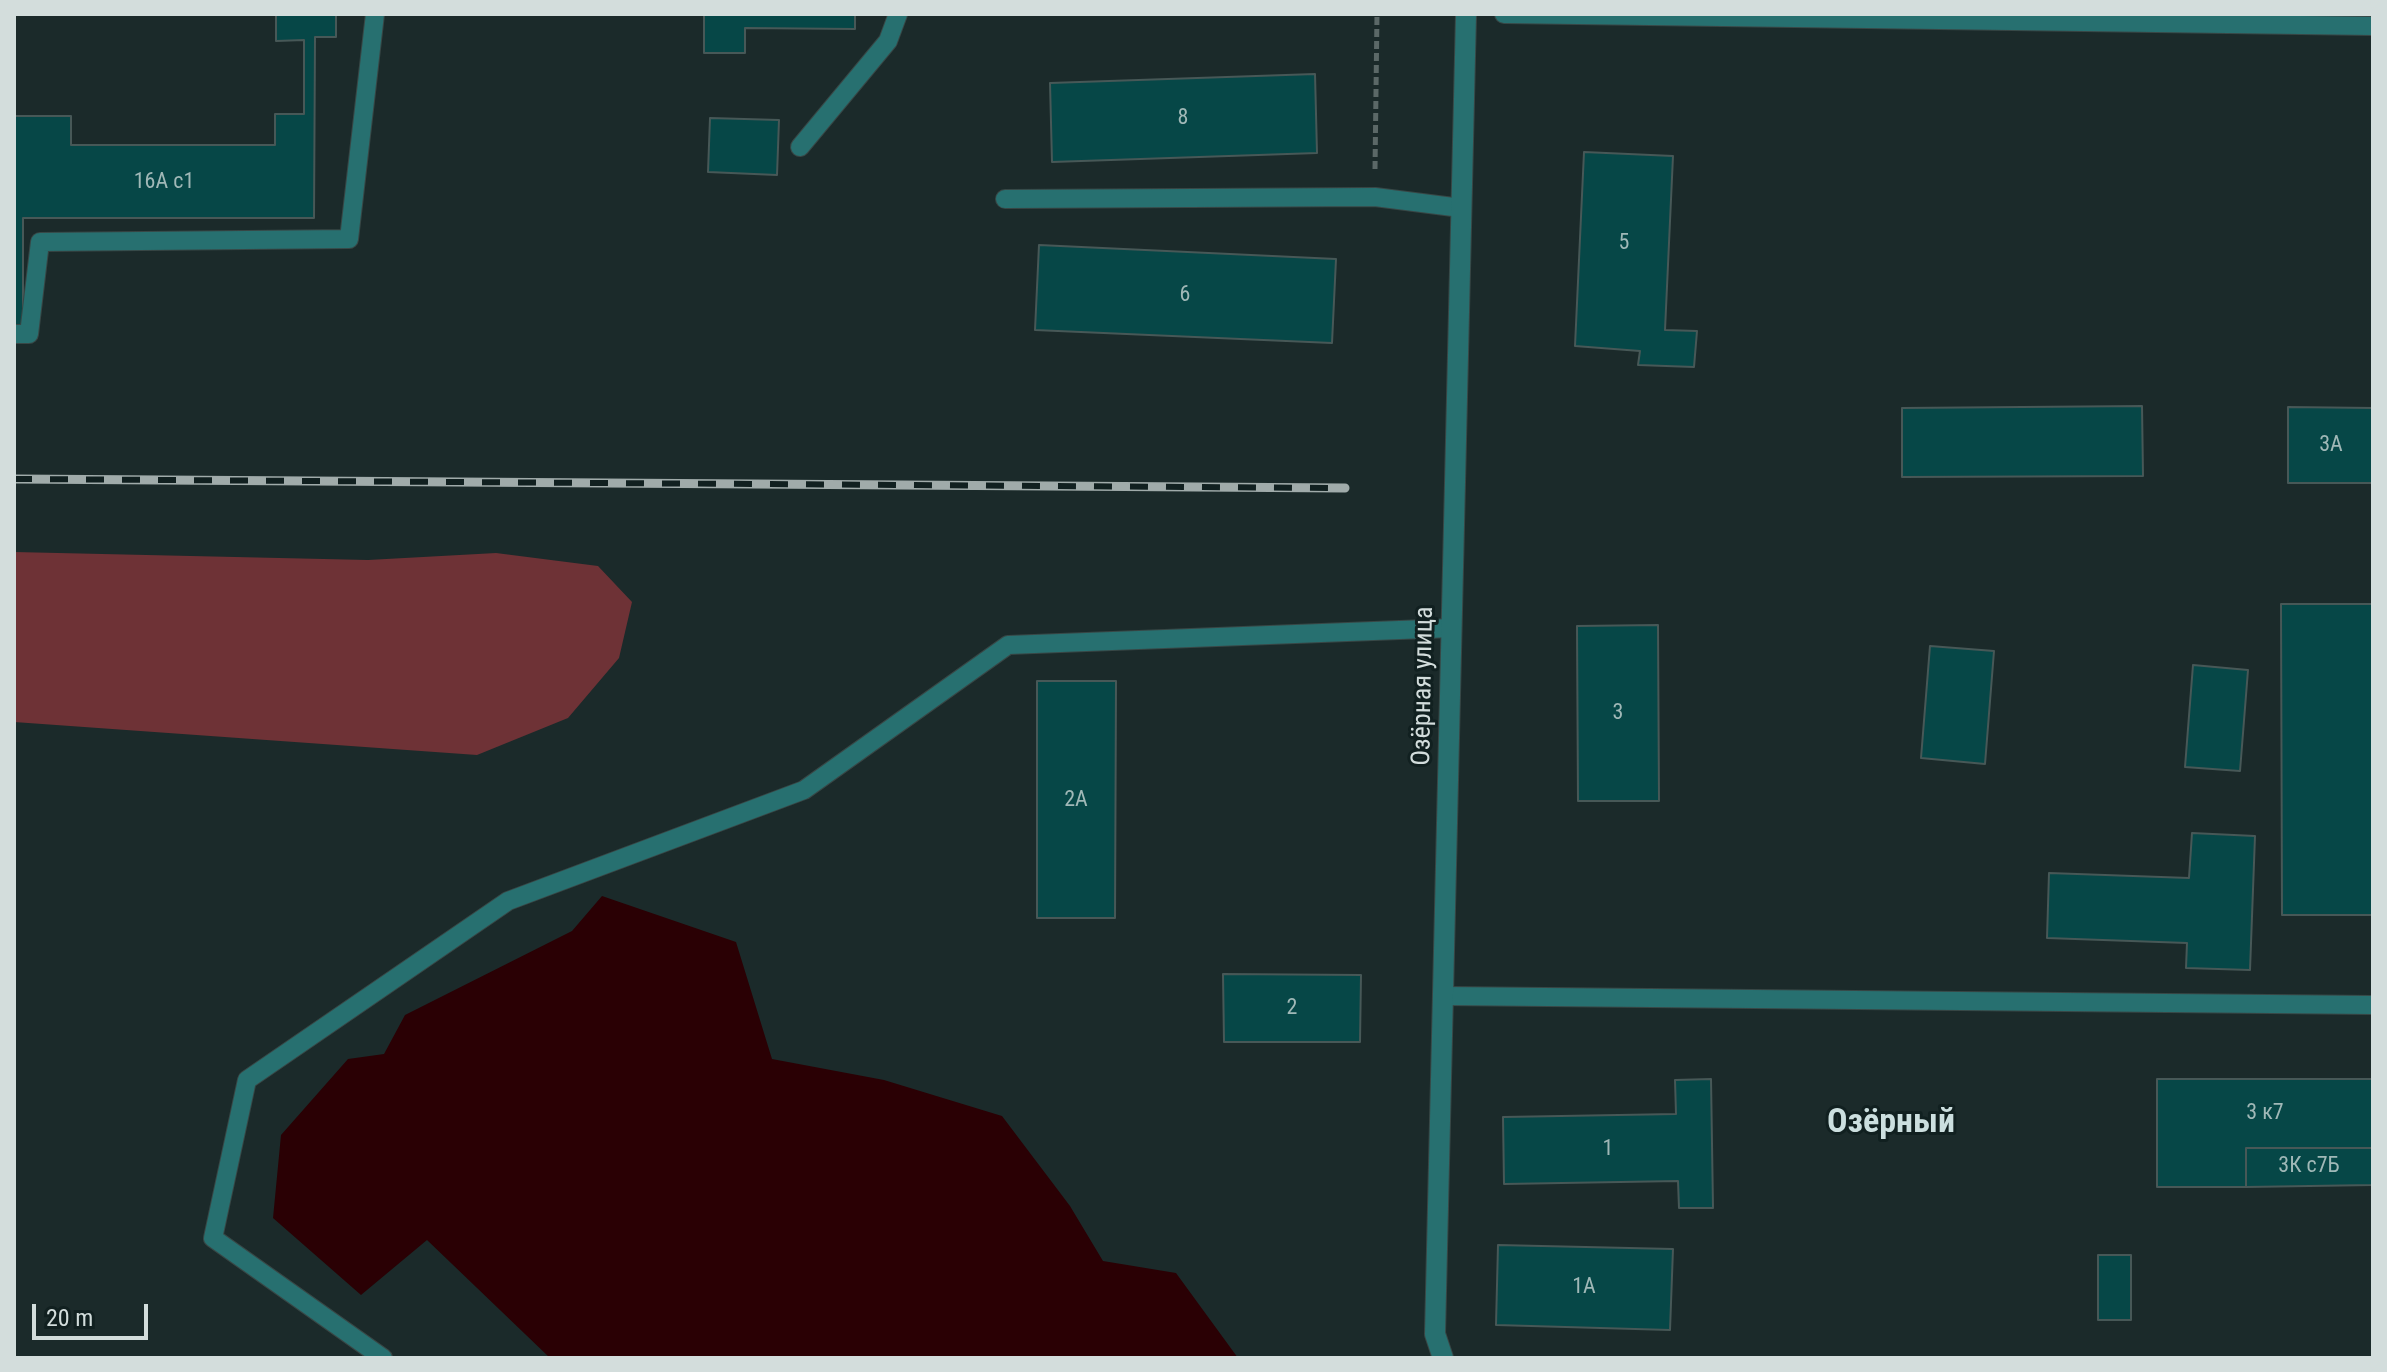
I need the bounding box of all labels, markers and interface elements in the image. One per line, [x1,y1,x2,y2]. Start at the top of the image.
house number: 8 [1178,105,1188,131]
house number: 16А с1 [134,169,194,195]
house number: 5 [1619,230,1629,256]
house number: 6 [1180,282,1190,308]
house number: 3А [2319,432,2343,458]
street label: Озёрная улица [1407,606,1441,766]
house number: 3 [1613,700,1623,726]
house number: 2А [1064,787,1088,813]
house number: 2 [1287,995,1297,1021]
house number: 3 к7 [2246,1100,2284,1126]
district label: Озёрный [1827,1103,1955,1143]
house number: 1 [1603,1136,1613,1162]
house number: 3К с7Б [2278,1153,2340,1179]
house number: 1А [1572,1274,1596,1300]
scale bar [36,1288,152,1338]
text: 20 m [46,1304,93,1332]

